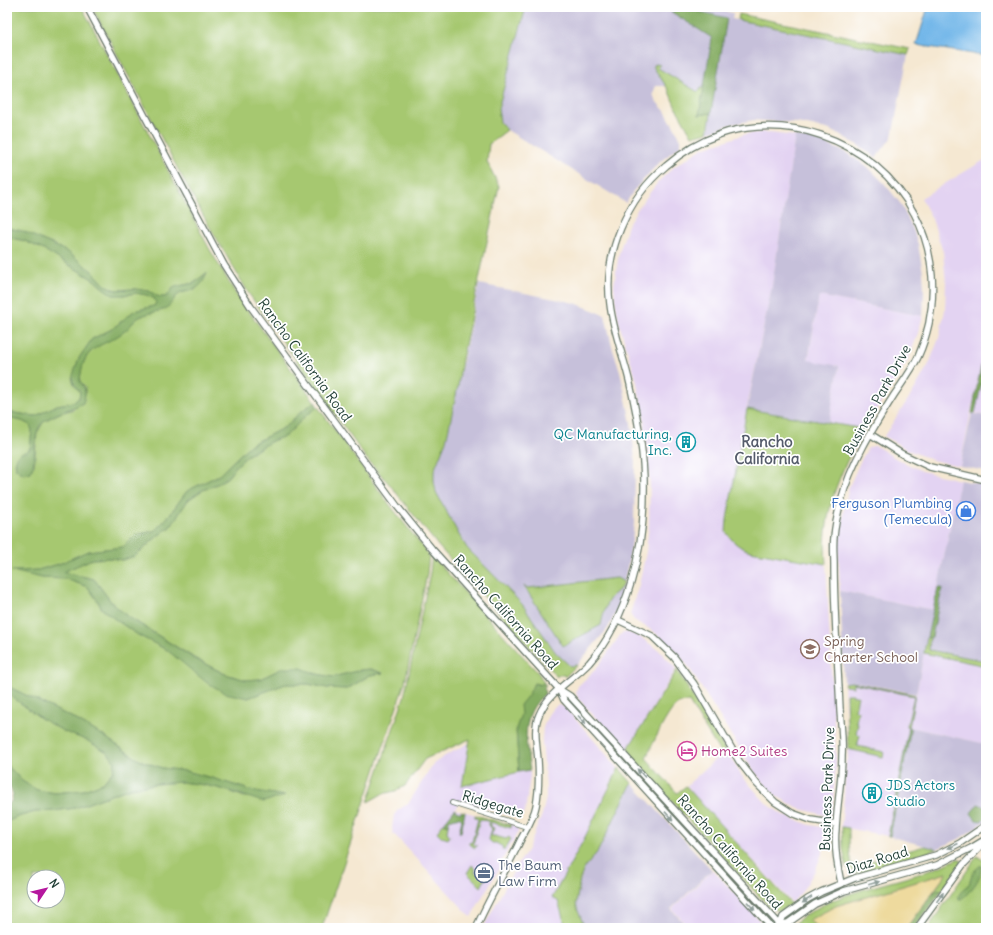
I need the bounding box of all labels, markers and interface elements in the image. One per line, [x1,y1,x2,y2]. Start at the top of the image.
street label: Rancho California Road [254,295,356,425]
street label: Business Park Drive [839,341,915,459]
place label: QC Manufacturing, Inc. [553,425,672,459]
building icon: QC Manufacturing, Inc. [675,431,697,453]
district label: Rancho California [735,432,800,468]
place label: Ferguson Plumbing (Temecula) [831,494,952,528]
shop icon: Ferguson Plumbing (Temecula) [955,500,977,522]
street label: Rancho California Road [450,551,562,673]
place label: Spring Charter School [824,632,918,666]
school or university icon: Spring Charter School [799,638,821,660]
one-way arrow [577,715,586,725]
street label: Business Park Drive [816,727,838,851]
hotel icon: Home2 Suites [676,740,698,762]
place label: Home2 Suites [701,742,787,760]
one-way arrow [637,768,646,779]
place label: JDS Actors Studio [886,776,955,810]
building icon: JDS Actors Studio [861,782,883,804]
street label: Ridgegate [460,786,526,822]
street label: Rancho California Road [674,791,786,913]
one-way arrow [664,811,674,821]
street label: Diaz Road [844,842,910,878]
one-way arrow [948,843,959,849]
place label: The Baum Law Firm [498,856,562,890]
office icon: The Baum Law Firm [473,862,495,884]
north arrow [26,869,66,909]
text: N [46,876,62,890]
one-way arrow [868,879,880,885]
one-way arrow [936,891,944,902]
one-way arrow [802,896,812,904]
one-way arrow [747,901,756,911]

